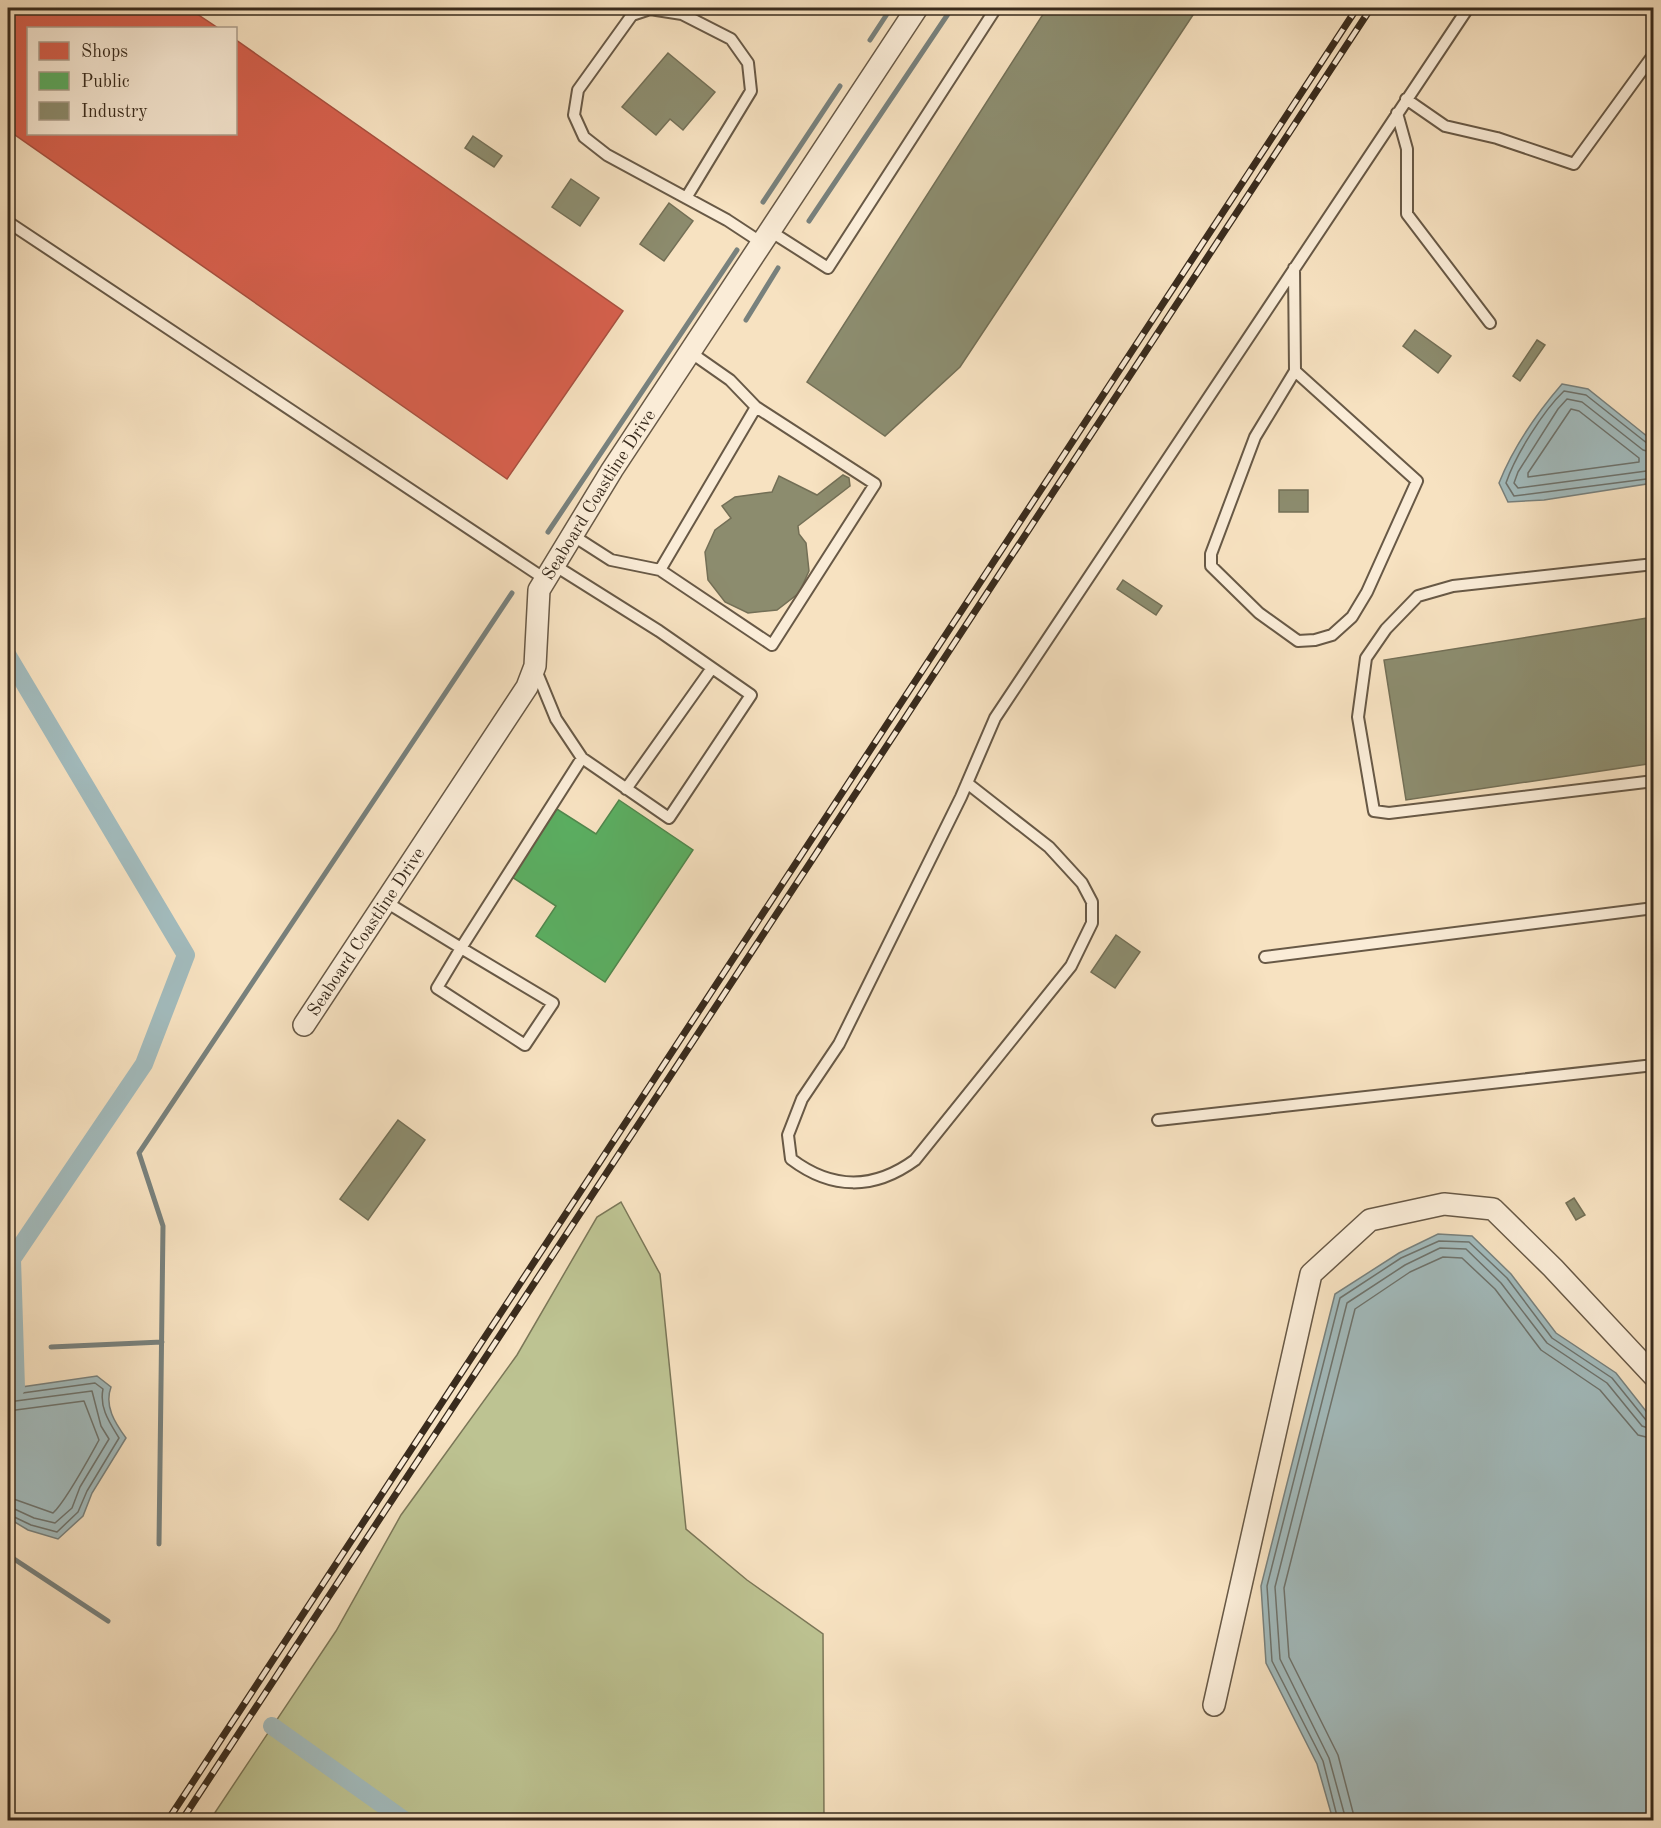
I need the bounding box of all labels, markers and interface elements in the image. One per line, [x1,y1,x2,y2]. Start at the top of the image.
legend [27,27,237,135]
text: Shops [81,43,128,61]
text: Public [81,73,130,91]
text: Industry [81,103,148,121]
street label: Seaboard Coastline Drive [539,407,659,583]
street label: Seaboard Coastline Drive [305,845,428,1019]

